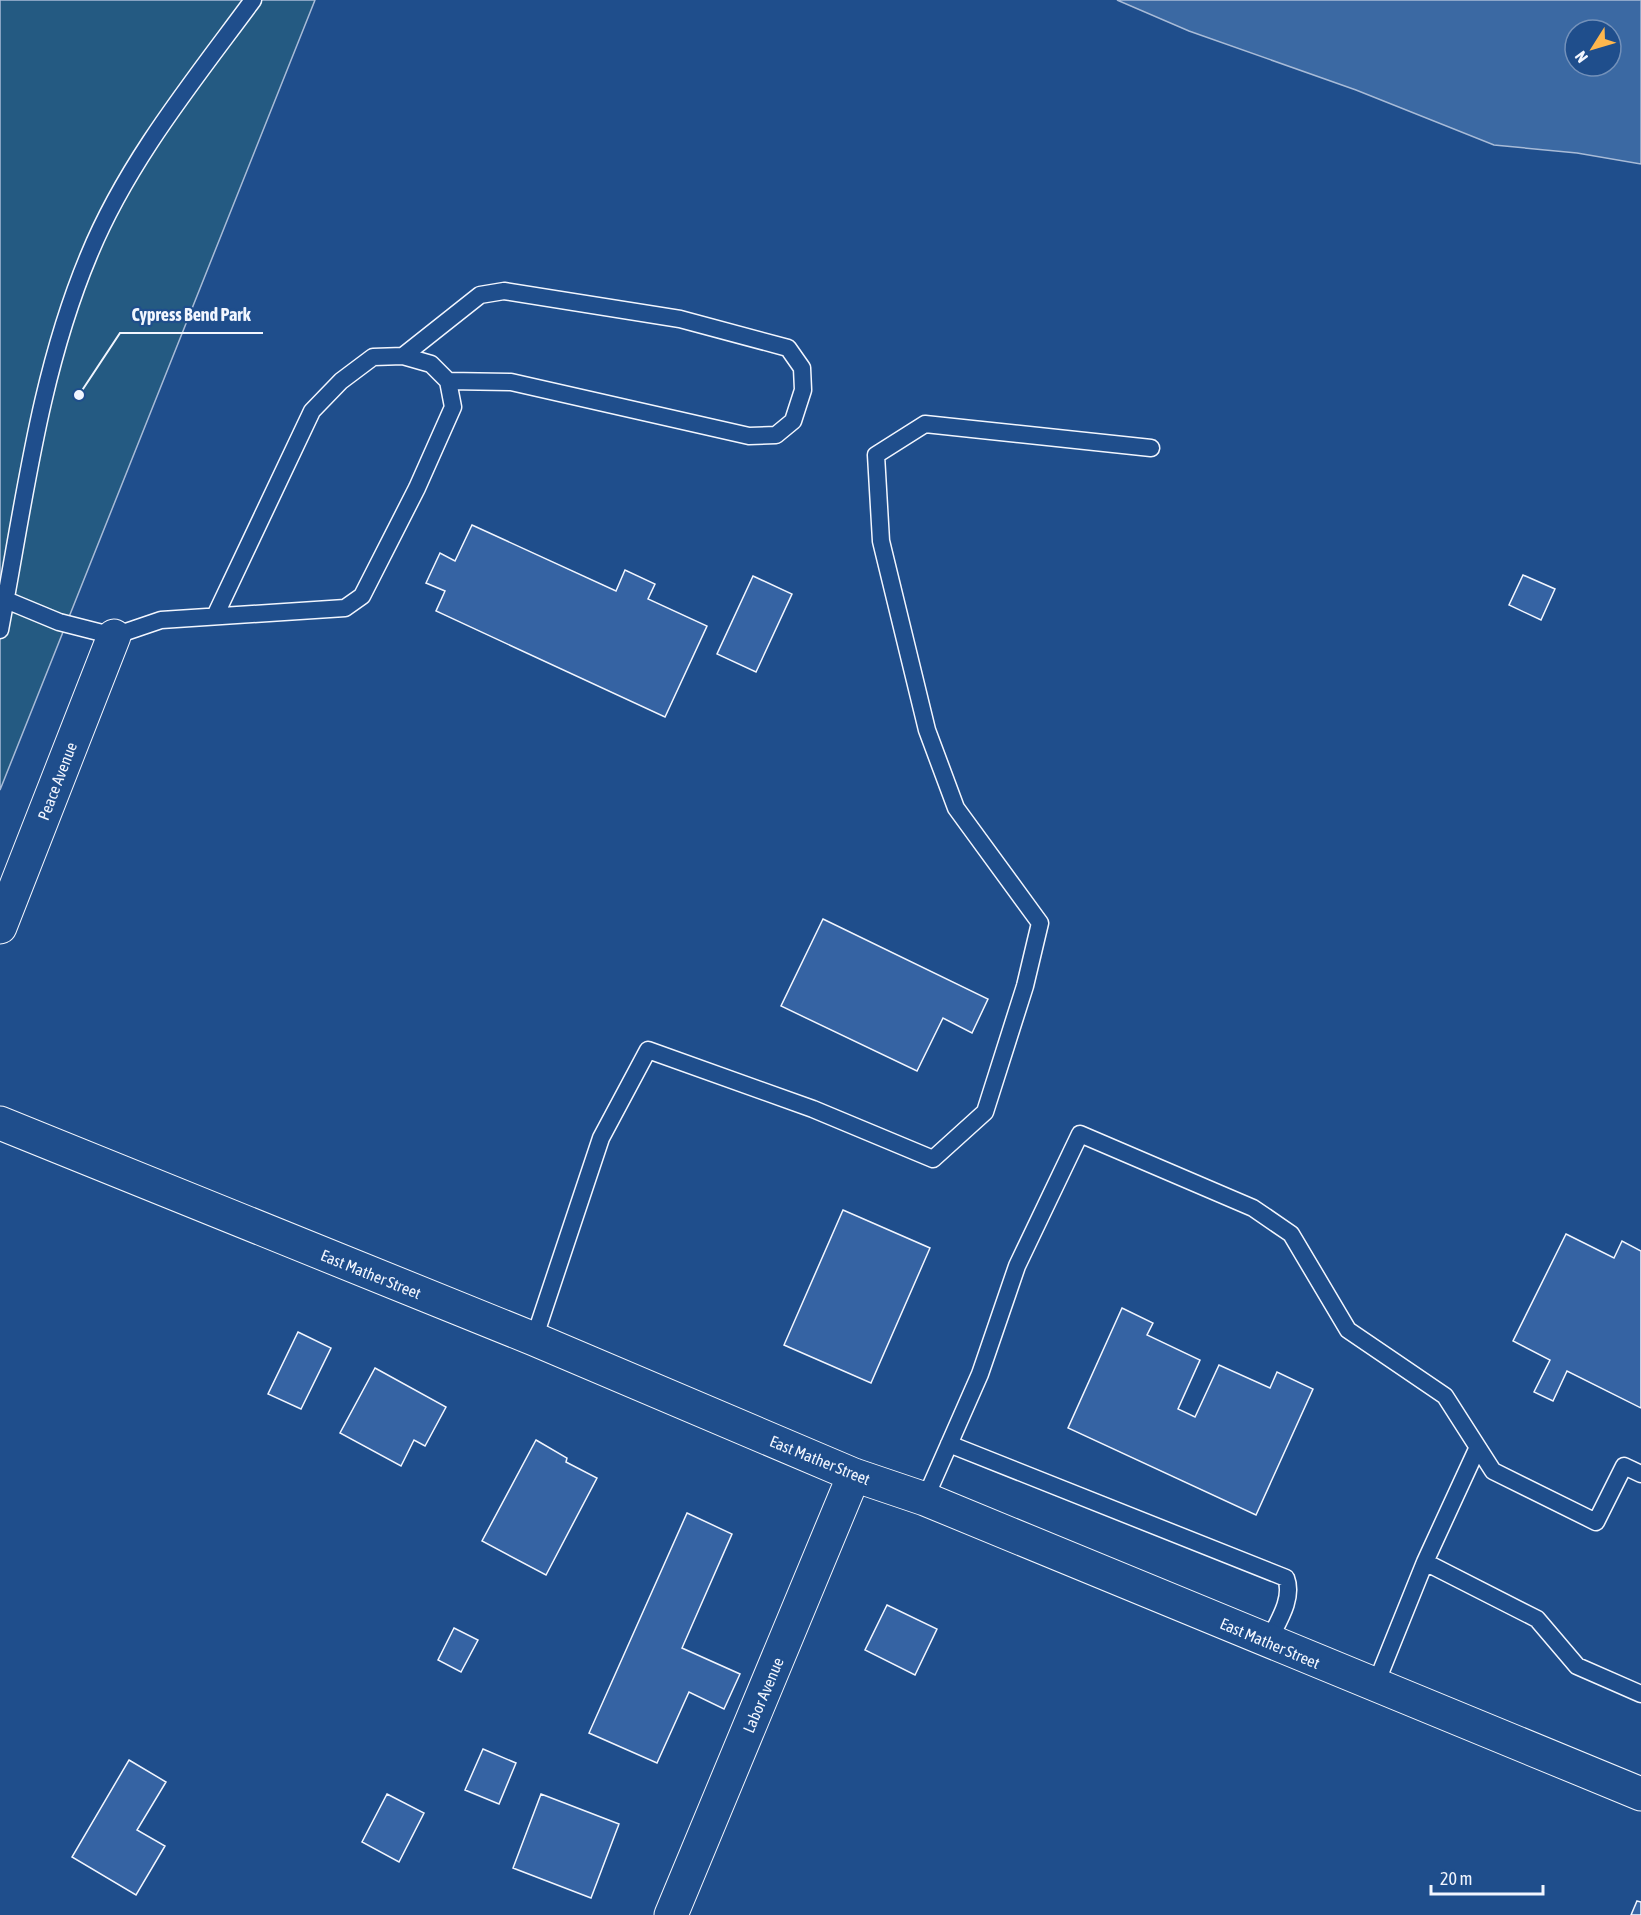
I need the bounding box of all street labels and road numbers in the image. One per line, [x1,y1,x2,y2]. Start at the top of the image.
street label: Peace Avenue [34,739,80,823]
street label: East Mather Street [318,1246,424,1302]
street label: East Mather Street [767,1432,873,1488]
street label: East Mather Street [1217,1614,1323,1672]
street label: Labor Avenue [739,1655,787,1735]

